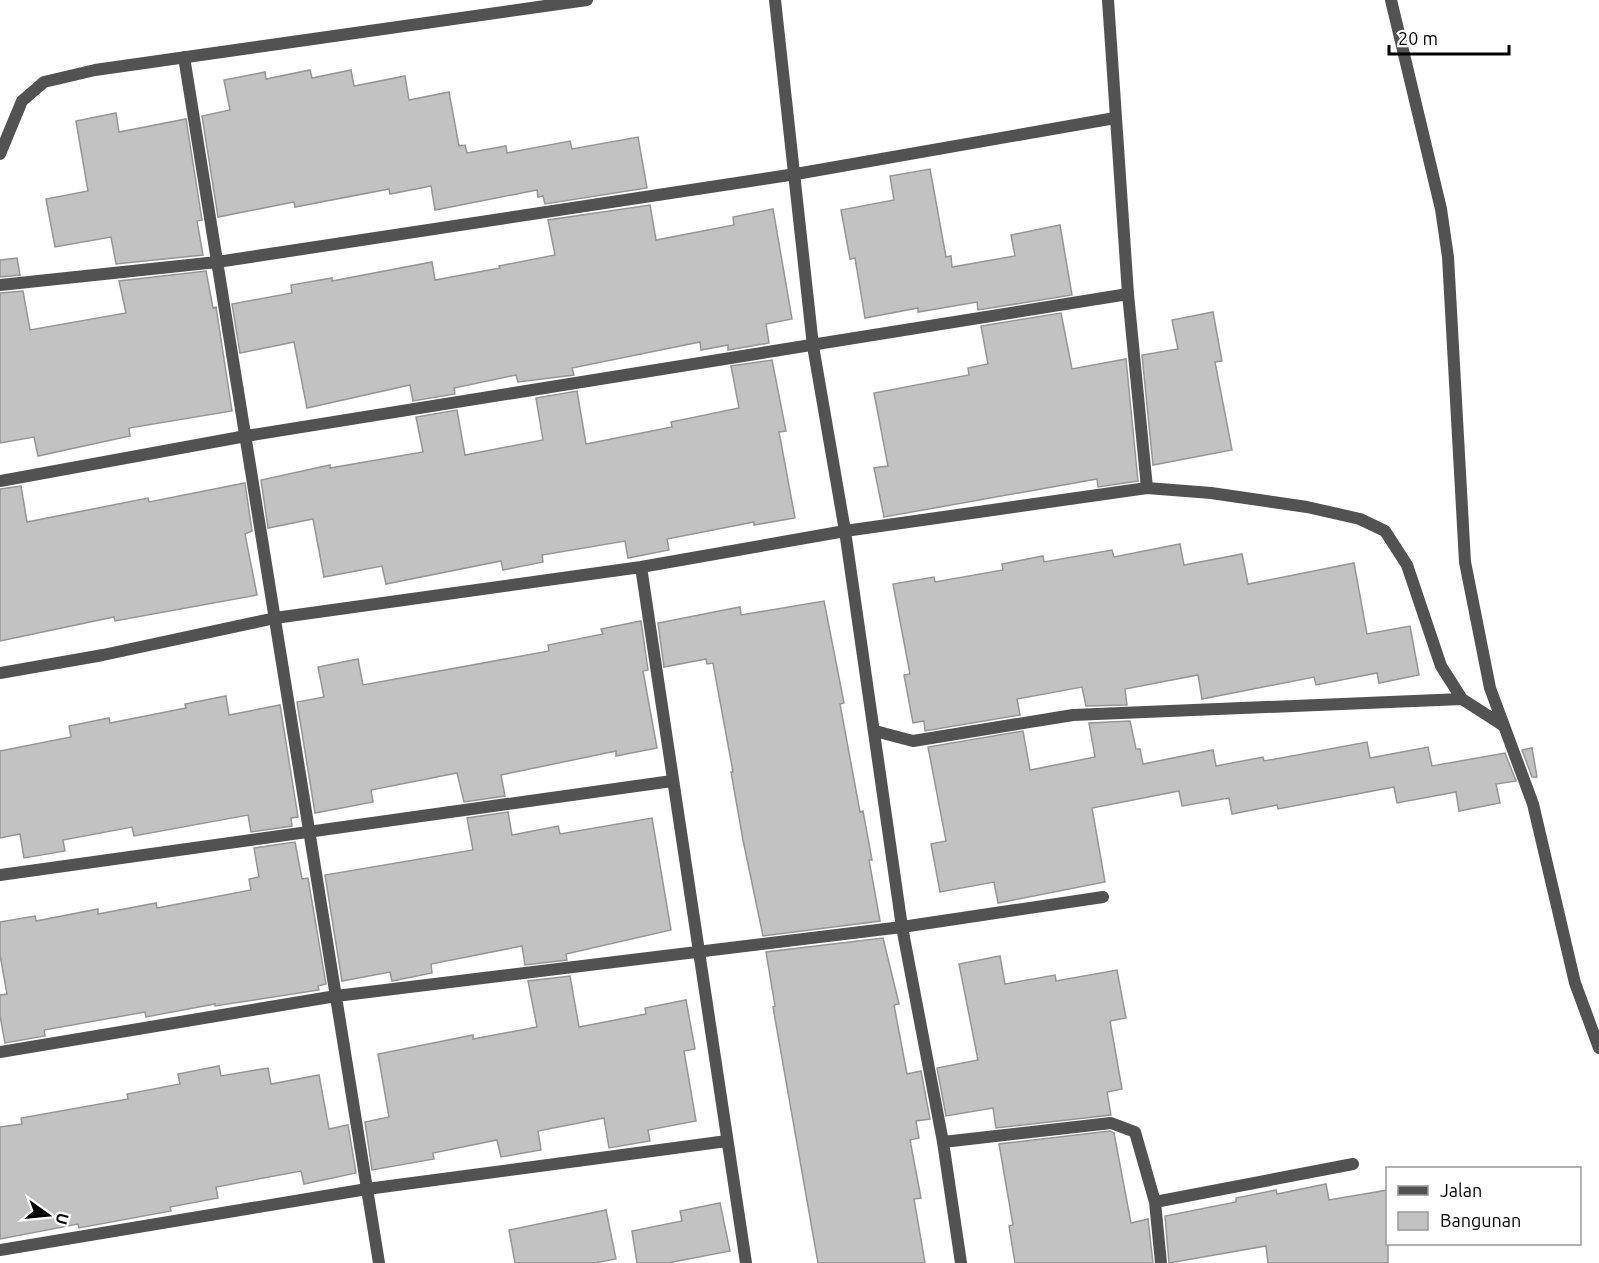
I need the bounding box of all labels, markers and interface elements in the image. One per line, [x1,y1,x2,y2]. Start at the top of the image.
scale bar [1389,18,1509,56]
text: 20 m [1398,28,1438,48]
legend [1386,1167,1581,1245]
text: Jalan [1440,1180,1482,1200]
north arrow [18,1185,78,1245]
text: Bangunan [1440,1210,1521,1230]
text: U [52,1211,73,1227]

